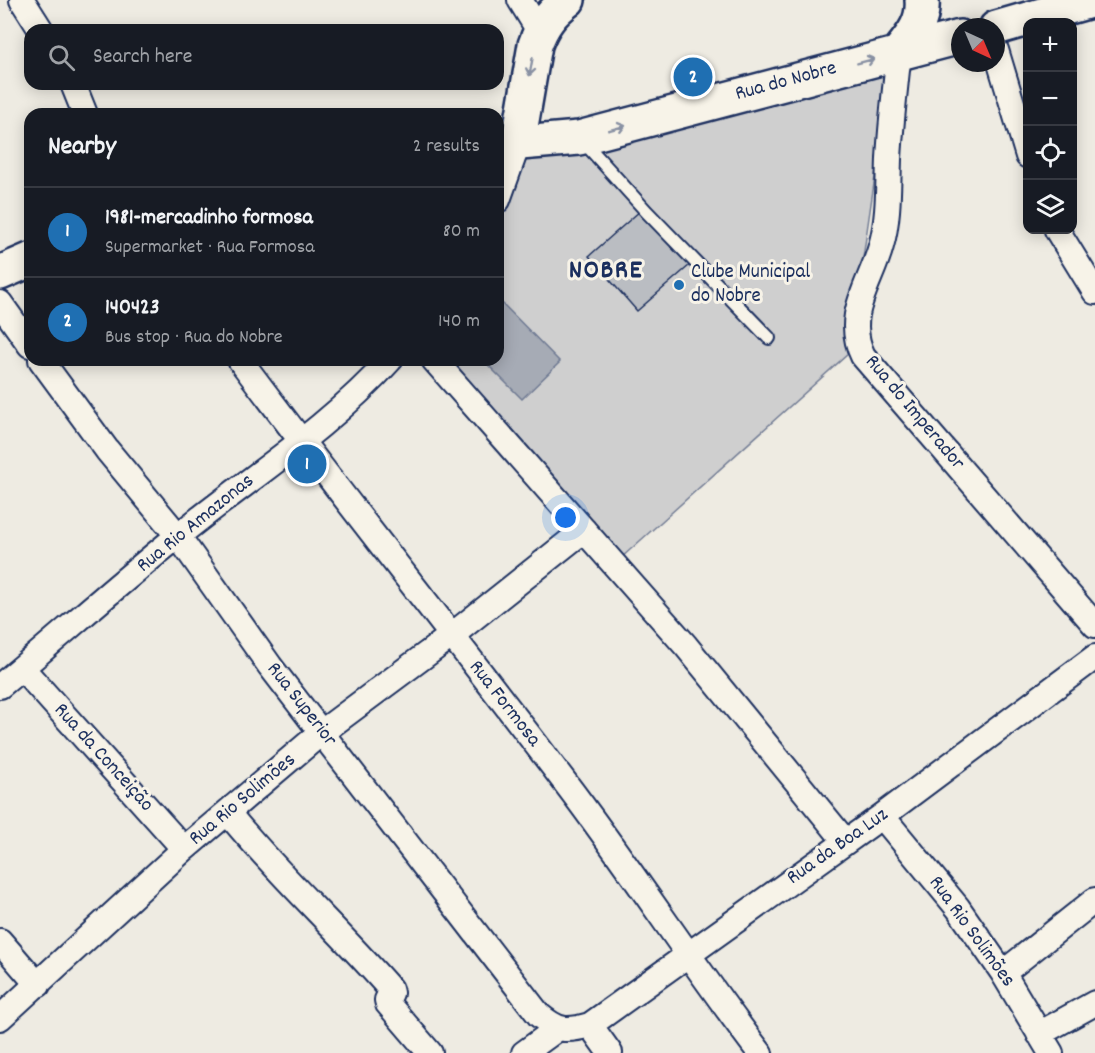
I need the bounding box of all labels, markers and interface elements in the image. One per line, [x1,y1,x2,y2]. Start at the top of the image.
north arrow [951,18,1005,72]
map controls [1023,18,1077,234]
button: + [1023,18,1077,72]
search box [24,24,504,90]
icon: search [45,41,78,74]
text: Search here [93,42,192,73]
pin: 2 [674,54,712,100]
street label: Rua do Nobre [732,54,840,110]
one-way arrow [856,55,875,66]
one-way arrow [525,57,536,76]
button: − [1023,72,1077,126]
one-way arrow [607,121,626,133]
button: locate [1023,126,1077,180]
text: Nearby [48,129,116,166]
text: 2 results [413,133,480,161]
button: layers [1023,180,1077,234]
text: 1981-mercadinho formosa [105,203,313,234]
text: 1 [65,218,70,246]
text: 80 m [443,218,480,246]
text: Supermarket · Rua Formosa [105,234,315,262]
district label: NOBRE [569,252,643,291]
place label: Clube Municipal do Nobre [691,258,810,312]
marker: Clube Municipal do Nobre [672,278,686,292]
text: 140423 [105,293,159,324]
text: 2 [63,308,72,336]
text: 140 m [438,308,480,336]
text: Bus stop · Rua do Nobre [105,324,283,352]
street label: Rua do Imperador [857,349,971,477]
pin: 1 [288,442,326,486]
street label: Rua Rio Amazonas [131,467,261,581]
your location [551,503,580,532]
street label: Rua Formosa [461,654,548,755]
street label: Rua Superior [258,656,344,754]
street label: Rua da Conceição [46,697,160,819]
street label: Rua Rio Solimões [183,746,303,854]
street label: Rua da Boa Luz [781,801,895,893]
street label: Rua Rio Solimões [920,870,1022,994]

